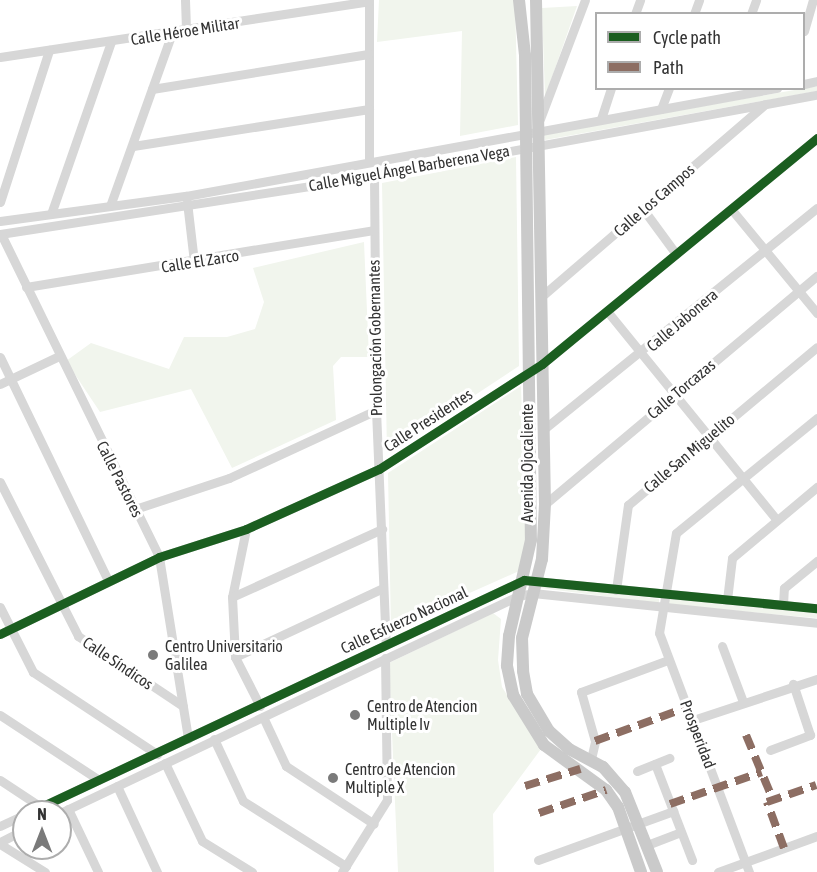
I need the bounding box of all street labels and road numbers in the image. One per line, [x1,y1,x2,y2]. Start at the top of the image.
street label: Calle Héroe Militar [129,13,241,49]
street label: Calle Miguel Ángel Barberena Vega [307,141,511,195]
street label: Calle Los Campos [610,160,698,240]
street label: Calle El Zarco [160,245,240,277]
street label: Prolongación Gobernantes [364,260,386,416]
street label: Calle Jabonera [643,285,721,355]
street label: Calle Torcazas [643,355,719,423]
street label: Calle Presidentes [380,384,476,456]
street label: Avenida Ojocaliente [517,404,537,522]
street label: Calle San Miguelito [640,409,738,497]
street label: Calle Pastores [93,438,147,520]
street label: Calle Esfuerzo Nacional [338,582,470,658]
street label: Calle Síndicos [79,632,157,694]
street label: Prosperidad [676,697,720,771]

